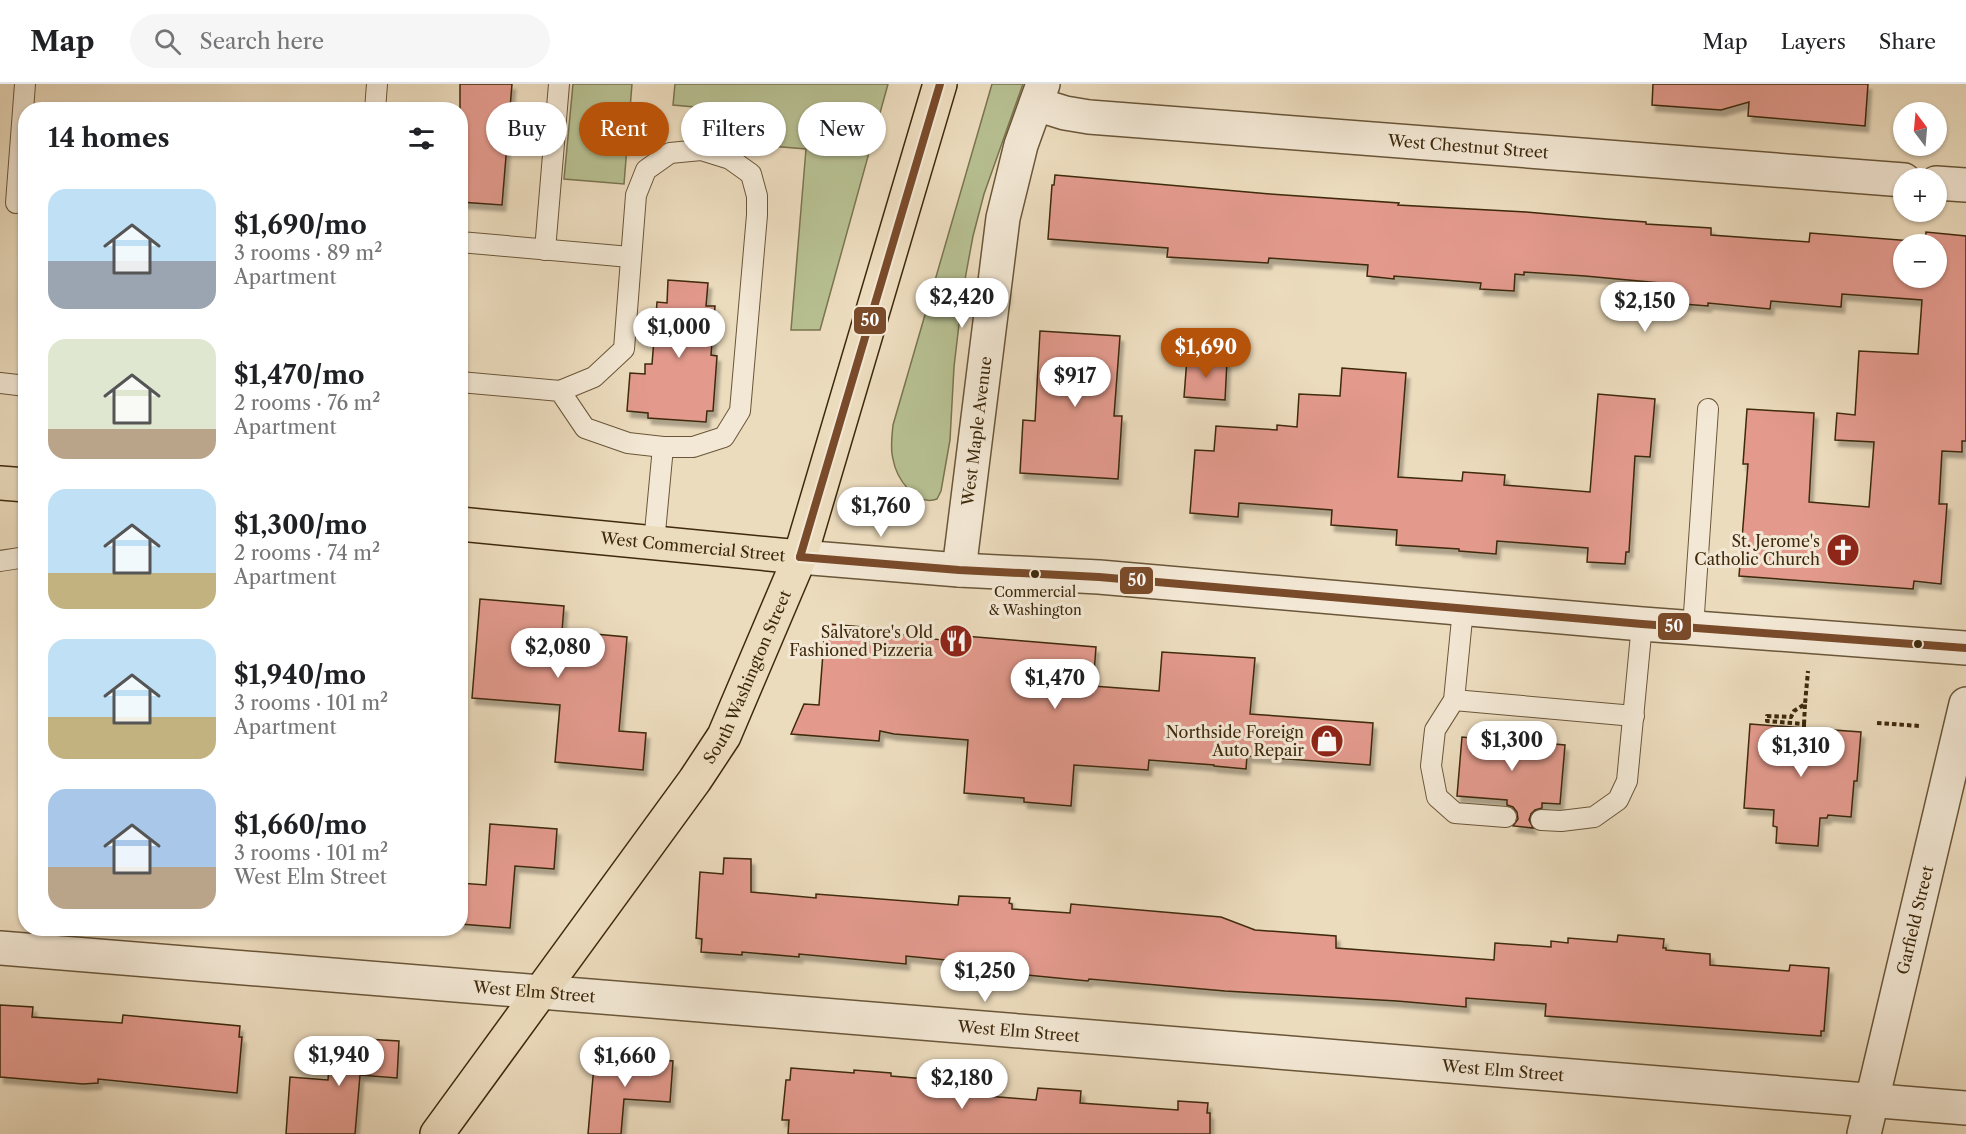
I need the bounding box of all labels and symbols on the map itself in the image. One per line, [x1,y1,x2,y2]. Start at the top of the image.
north arrow [1893,102,1947,156]
street label: West Chestnut Street [1386,130,1550,163]
pin: $2,420 [913,278,1011,329]
pin: $2,150 [1596,282,1694,333]
line badge: 50 [853,306,887,335]
pin: $1,000 [630,308,728,359]
text: 50 [860,310,880,330]
pin: $1,690 [1157,328,1255,379]
street label: West Maple Avenue [957,355,996,508]
pin: $917 [1039,357,1111,408]
pin: $1,760 [832,487,930,538]
street label: West Commercial Street [599,528,787,566]
place label: St. Jerome's Catholic Church [1694,531,1820,569]
church icon: St. Jerome's Catholic Church [1825,532,1861,568]
line badge: 50 [1119,566,1154,595]
marker: Commercial & Washington [1029,568,1041,580]
text: 50 [1127,570,1147,590]
place label: Commercial & Washington [988,583,1082,619]
street label: South Washington Street [699,587,795,767]
line badge: 50 [1657,612,1692,641]
text: 50 [1664,616,1684,636]
place label: Salvatore's Old Fashioned Pizzeria [789,622,934,660]
restaurant icon: Salvatore's Old Fashioned Pizzeria [938,623,974,659]
pin: $2,080 [509,628,607,679]
unlabelled marker [1912,638,1924,650]
pin: $1,470 [1006,659,1104,710]
pin: $1,300 [1463,721,1561,772]
place label: Northside Foreign Auto Repair [1166,722,1304,760]
shop icon: Northside Foreign Auto Repair [1309,723,1345,759]
pin: $1,310 [1752,727,1850,778]
street label: Garfield Street [1892,863,1937,976]
pin: $1,250 [936,952,1034,1003]
street label: West Elm Street [471,976,596,1006]
street label: West Elm Street [956,1016,1081,1046]
pin: $1,940 [290,1036,388,1087]
pin: $1,660 [576,1037,674,1088]
street label: West Elm Street [1440,1055,1565,1085]
pin: $2,180 [913,1059,1011,1110]

